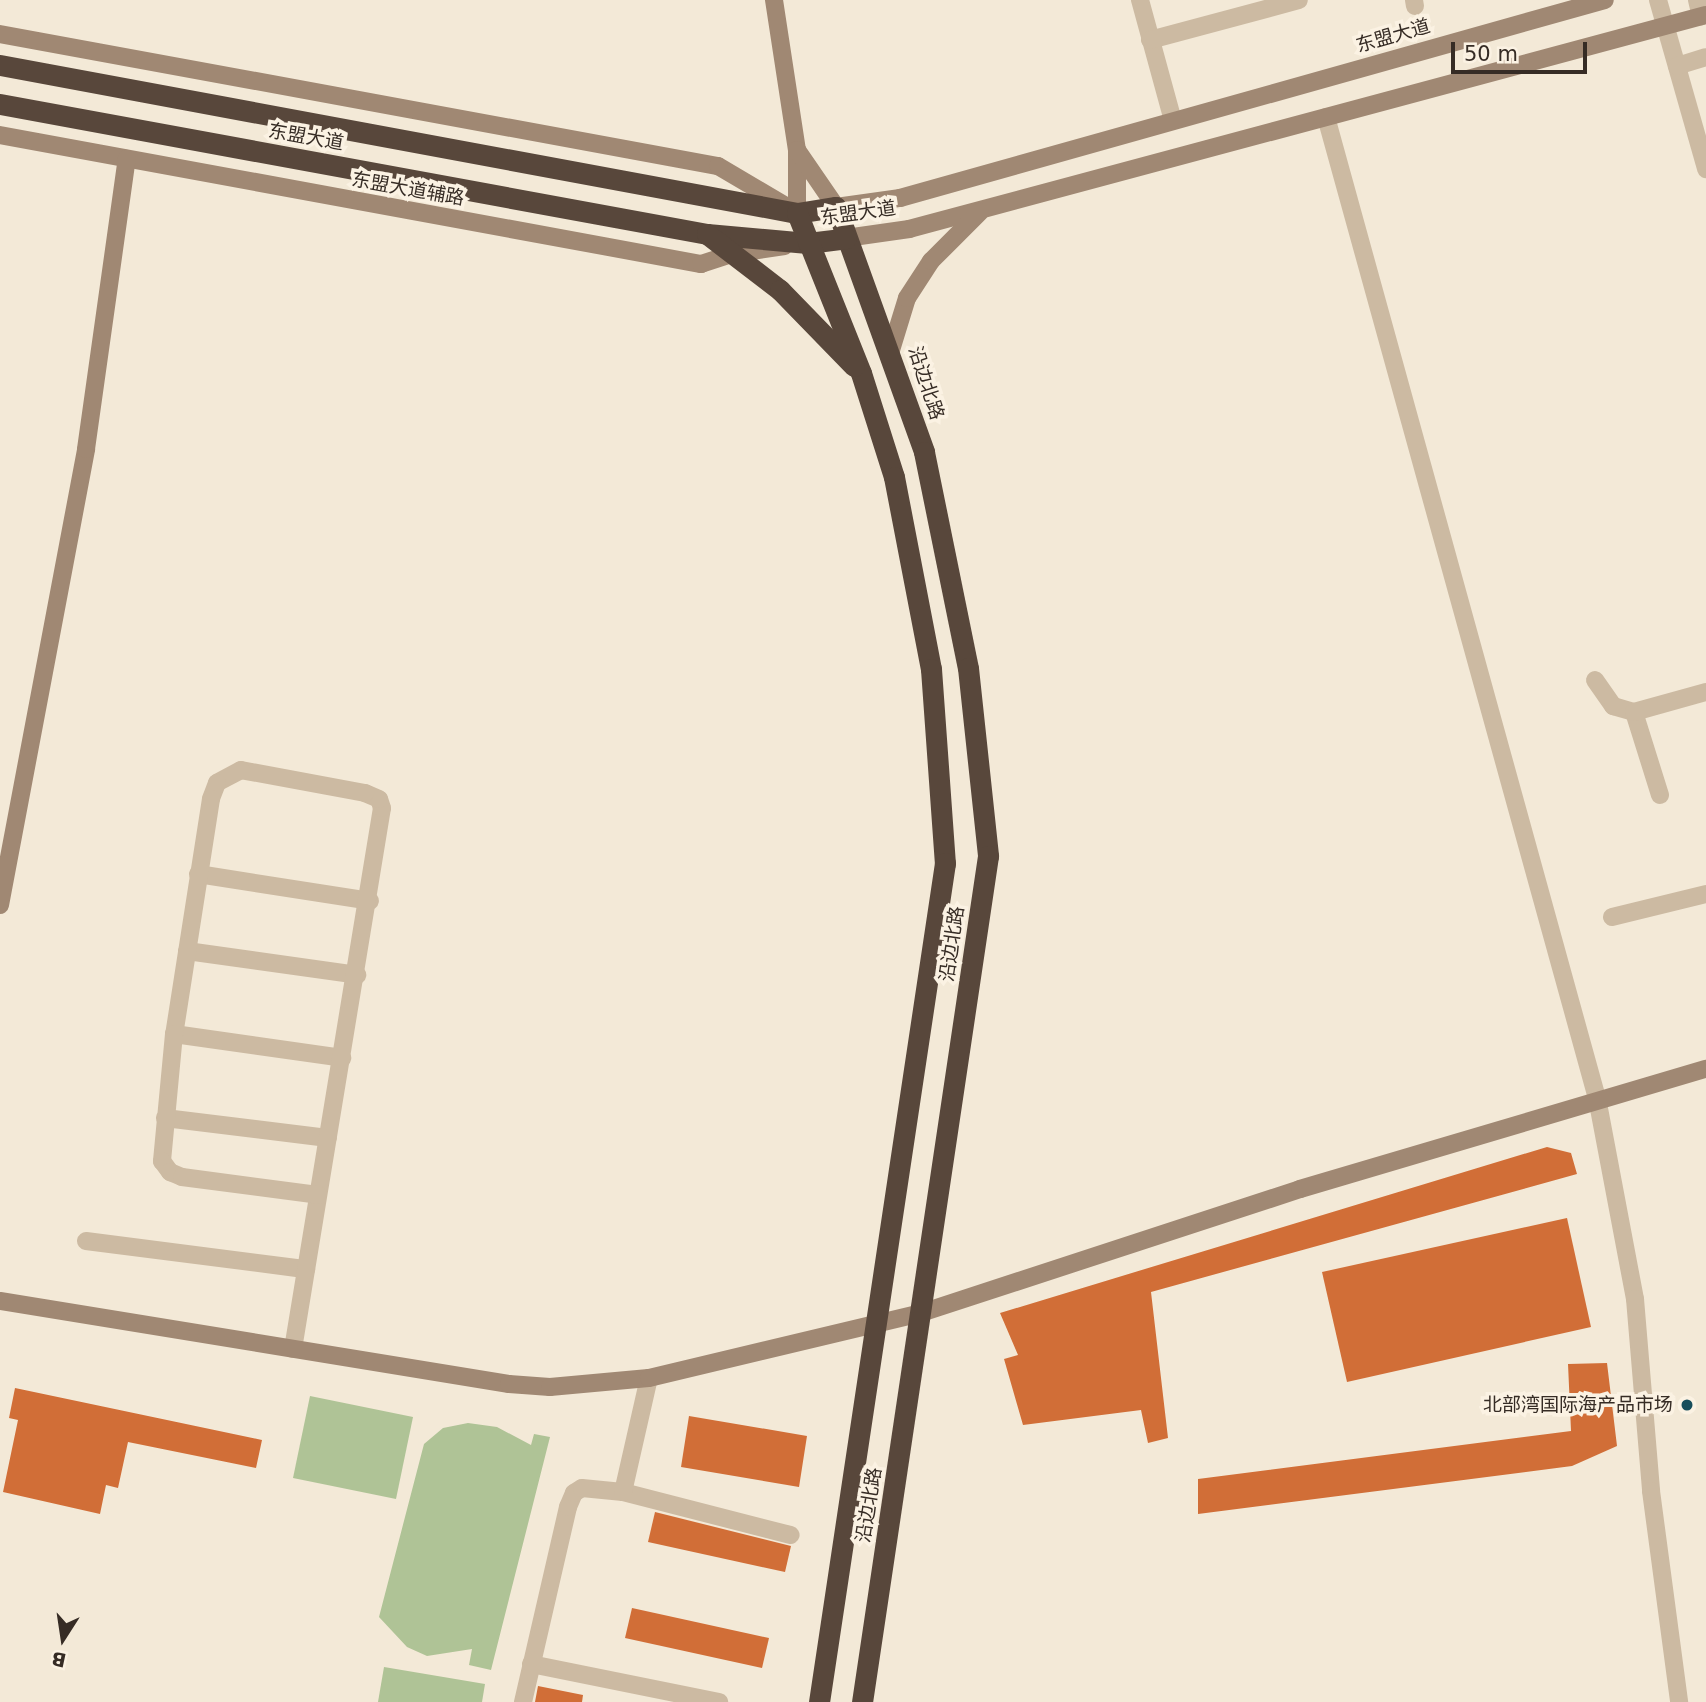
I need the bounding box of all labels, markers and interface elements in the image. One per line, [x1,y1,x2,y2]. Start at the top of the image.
street label: 东盟大道 [1353,15,1433,57]
scale bar [1454,28,1590,72]
text: 50 m [1464,42,1518,66]
street label: 东盟大道 [267,119,345,155]
street label: 东盟大道辅路 [350,168,466,210]
street label: 东盟大道 [819,196,897,230]
street label: 沿边北路 [903,343,949,423]
street label: 沿边北路 [935,905,969,983]
place label: 北部湾国际海产品市场 [1483,1394,1673,1416]
marker: 北部湾国际海产品市场 [1679,1397,1695,1413]
street label: 沿边北路 [852,1466,886,1544]
north arrow [28,1604,98,1674]
text: B [49,1647,68,1672]

